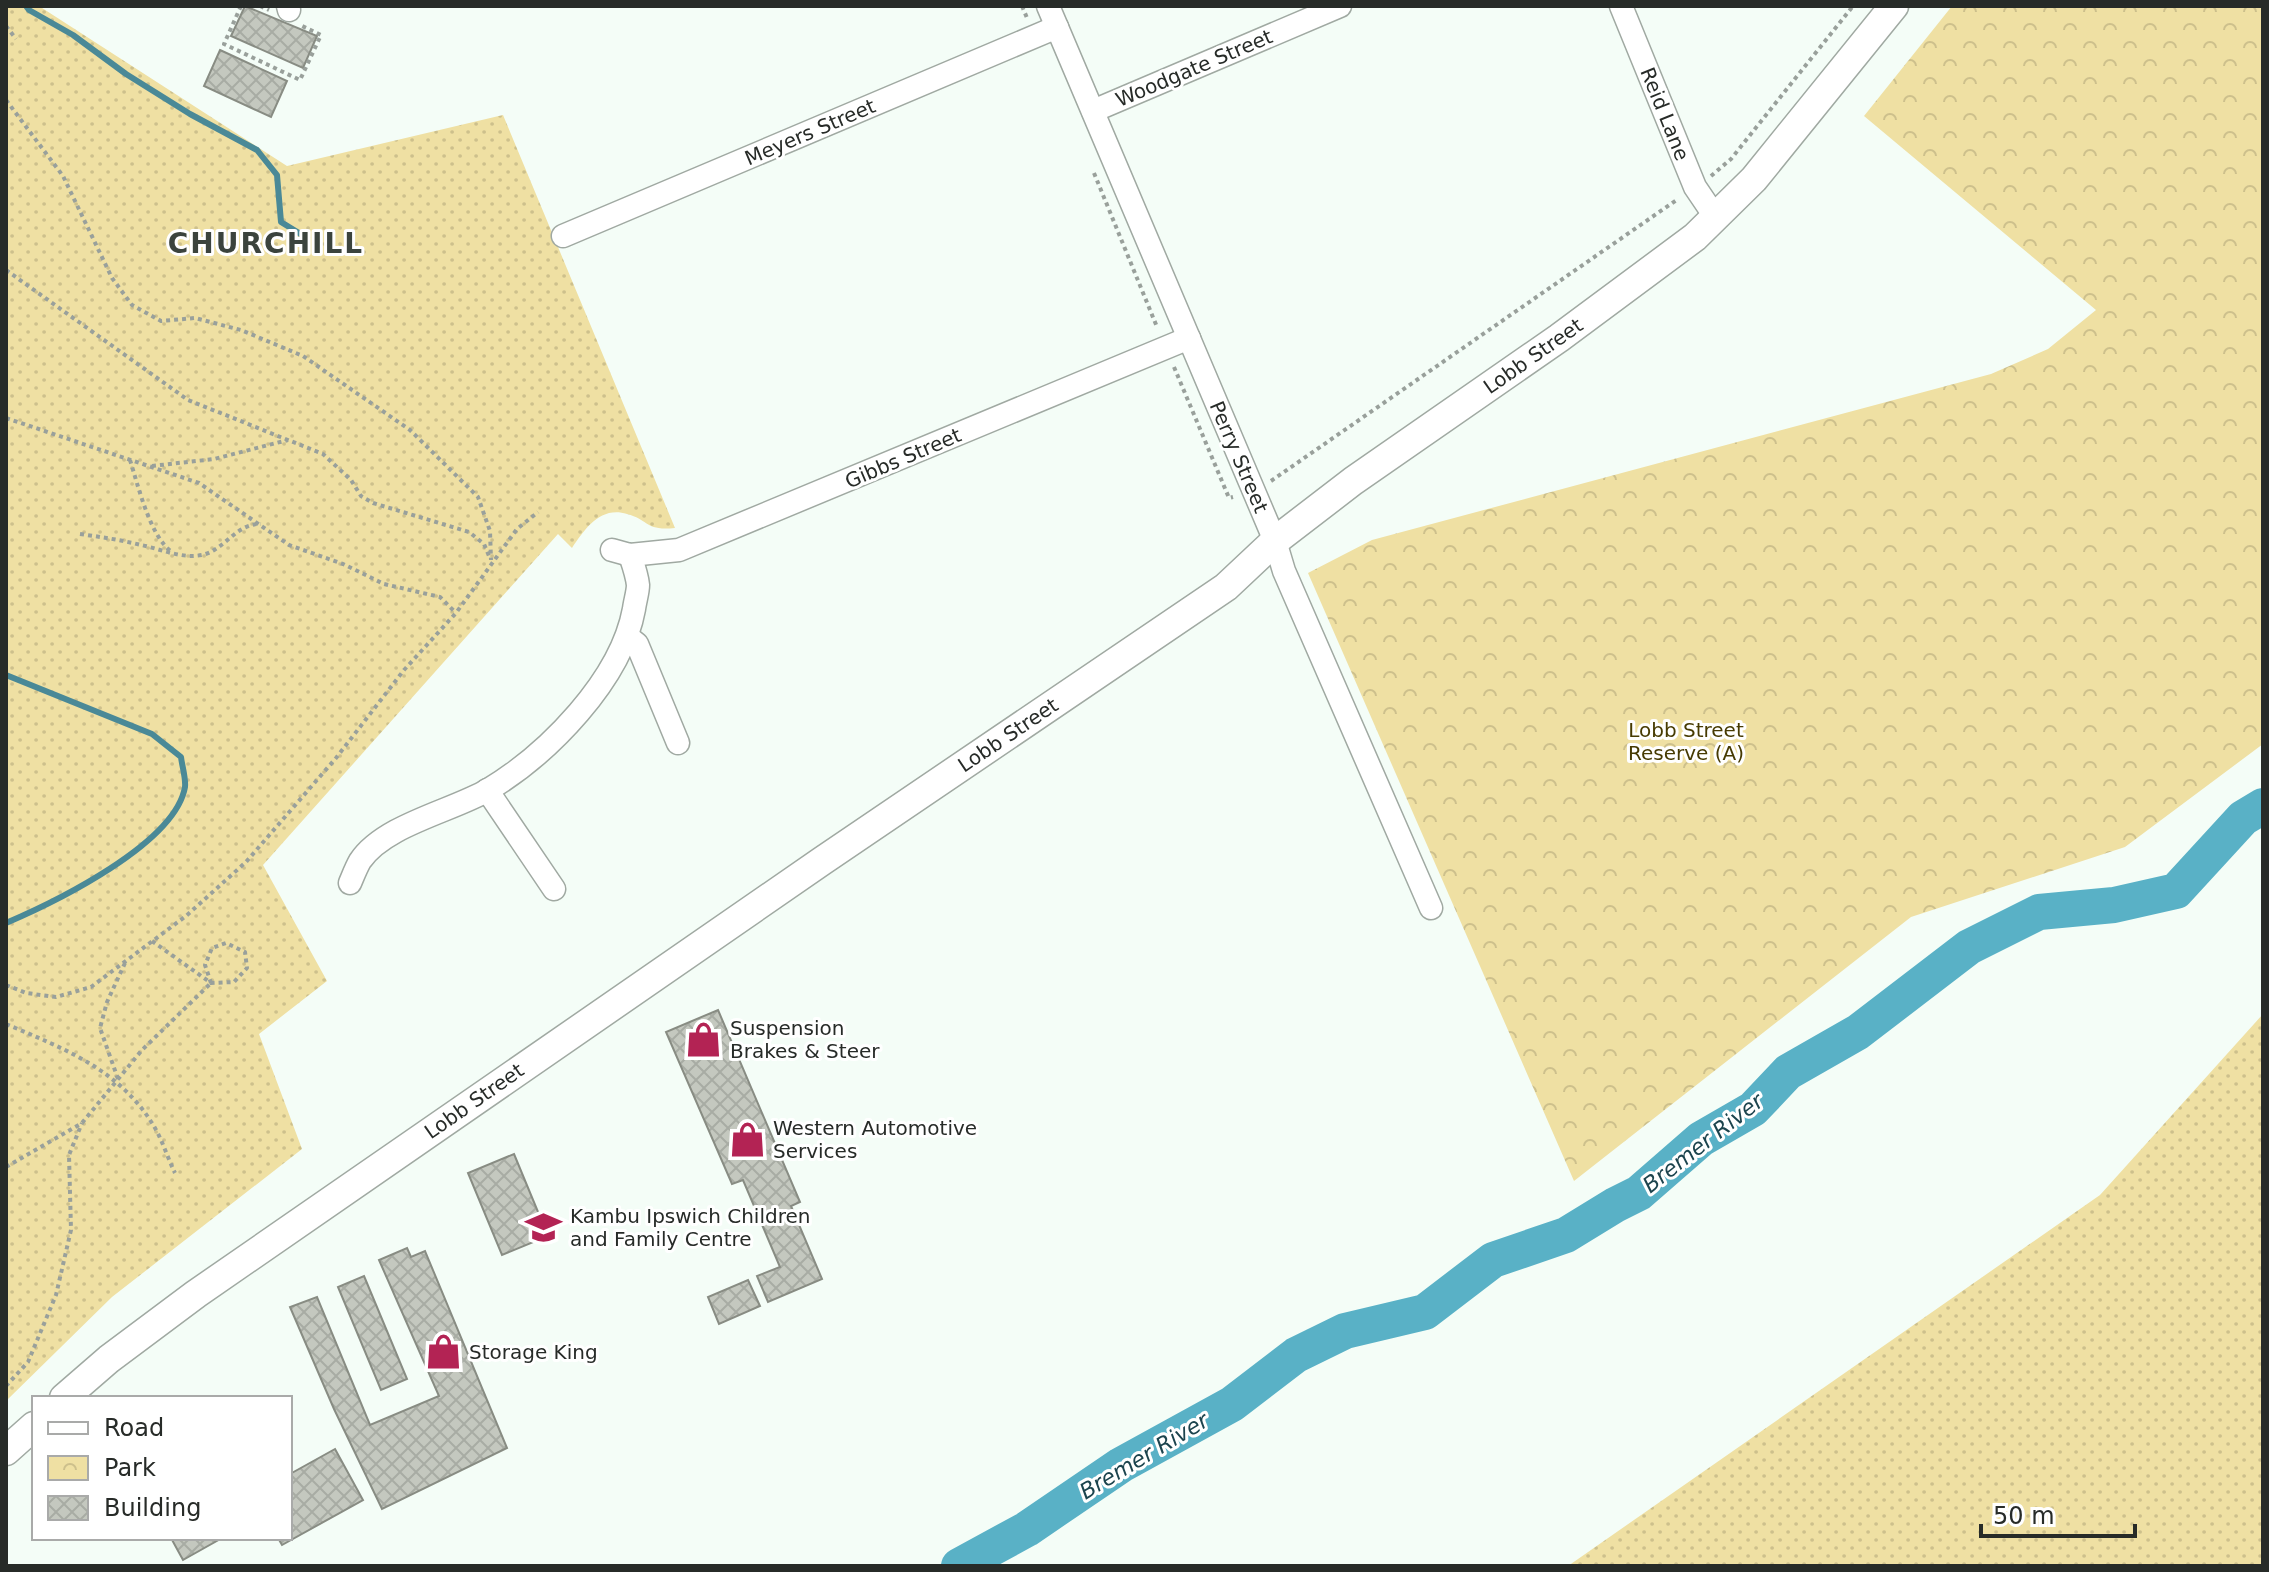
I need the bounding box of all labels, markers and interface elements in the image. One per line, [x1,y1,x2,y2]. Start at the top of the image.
street label: Woodgate Street [1112,24,1276,112]
street label: Reid Lane [1635,64,1695,164]
street label: Meyers Street [741,94,879,170]
district label: CHURCHILL [168,227,364,260]
street label: Lobb Street [1479,313,1587,399]
street label: Perry Street [1205,398,1273,516]
street label: Gibbs Street [841,423,965,493]
street label: Lobb Street [953,693,1063,777]
park label: Lobb Street Reserve (A) [1628,718,1744,765]
place label: Suspension Brakes & Steer [730,1016,880,1063]
shop icon: Suspension Brakes & Steer [685,1021,723,1059]
street label: Lobb Street [420,1058,528,1144]
water label: Bremer River [1638,1087,1770,1198]
place label: Western Automotive Services [773,1116,977,1163]
shop icon: Western Automotive Services [728,1121,766,1159]
place label: Kambu Ipswich Children and Family Centre [570,1204,810,1251]
school or university icon: Kambu Ipswich Children and Family Centre [525,1208,563,1246]
shop icon: Storage King [424,1333,462,1371]
place label: Storage King [469,1340,598,1364]
legend [32,1396,292,1540]
water label: Bremer River [1075,1407,1215,1504]
text: Road [104,1414,164,1442]
text: Park [104,1454,156,1482]
scale bar [1981,1488,2135,1538]
text: Building [104,1494,201,1522]
text: 50 m [1993,1502,2055,1530]

